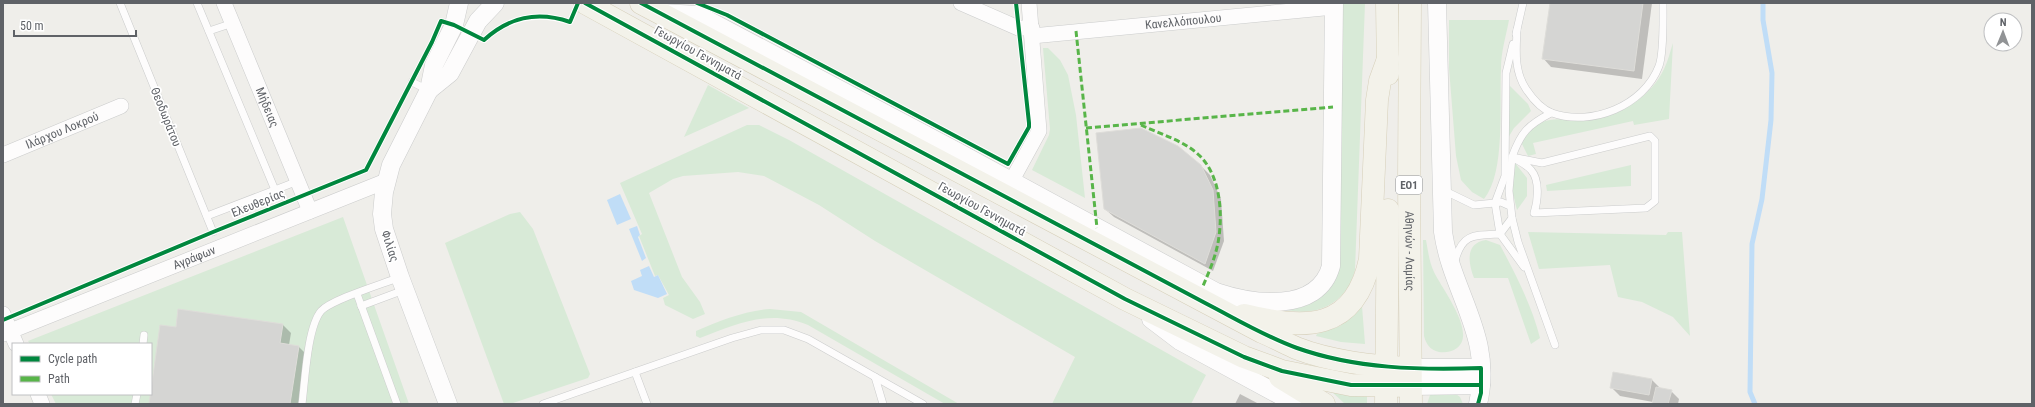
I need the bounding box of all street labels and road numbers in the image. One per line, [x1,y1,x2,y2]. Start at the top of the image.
street label: Κανελλόπουλου [1144,11,1222,32]
street label: Γεωργίου Γεννηματά [652,23,744,83]
street label: Θεοδωράτου [148,85,184,149]
street label: Μήδειας [253,85,282,130]
street label: Ιλάρχου Λοκρού [23,109,101,152]
road number: ΕΟ1 [1396,176,1422,194]
street label: Γεωργίου Γεννηματά [936,179,1028,239]
street label: Ελευθερίας [229,186,287,220]
street label: Αθηνών - Λαμίας [1402,211,1417,292]
street label: Φιλίας [378,229,402,264]
street label: Αγράφων [171,243,218,272]

